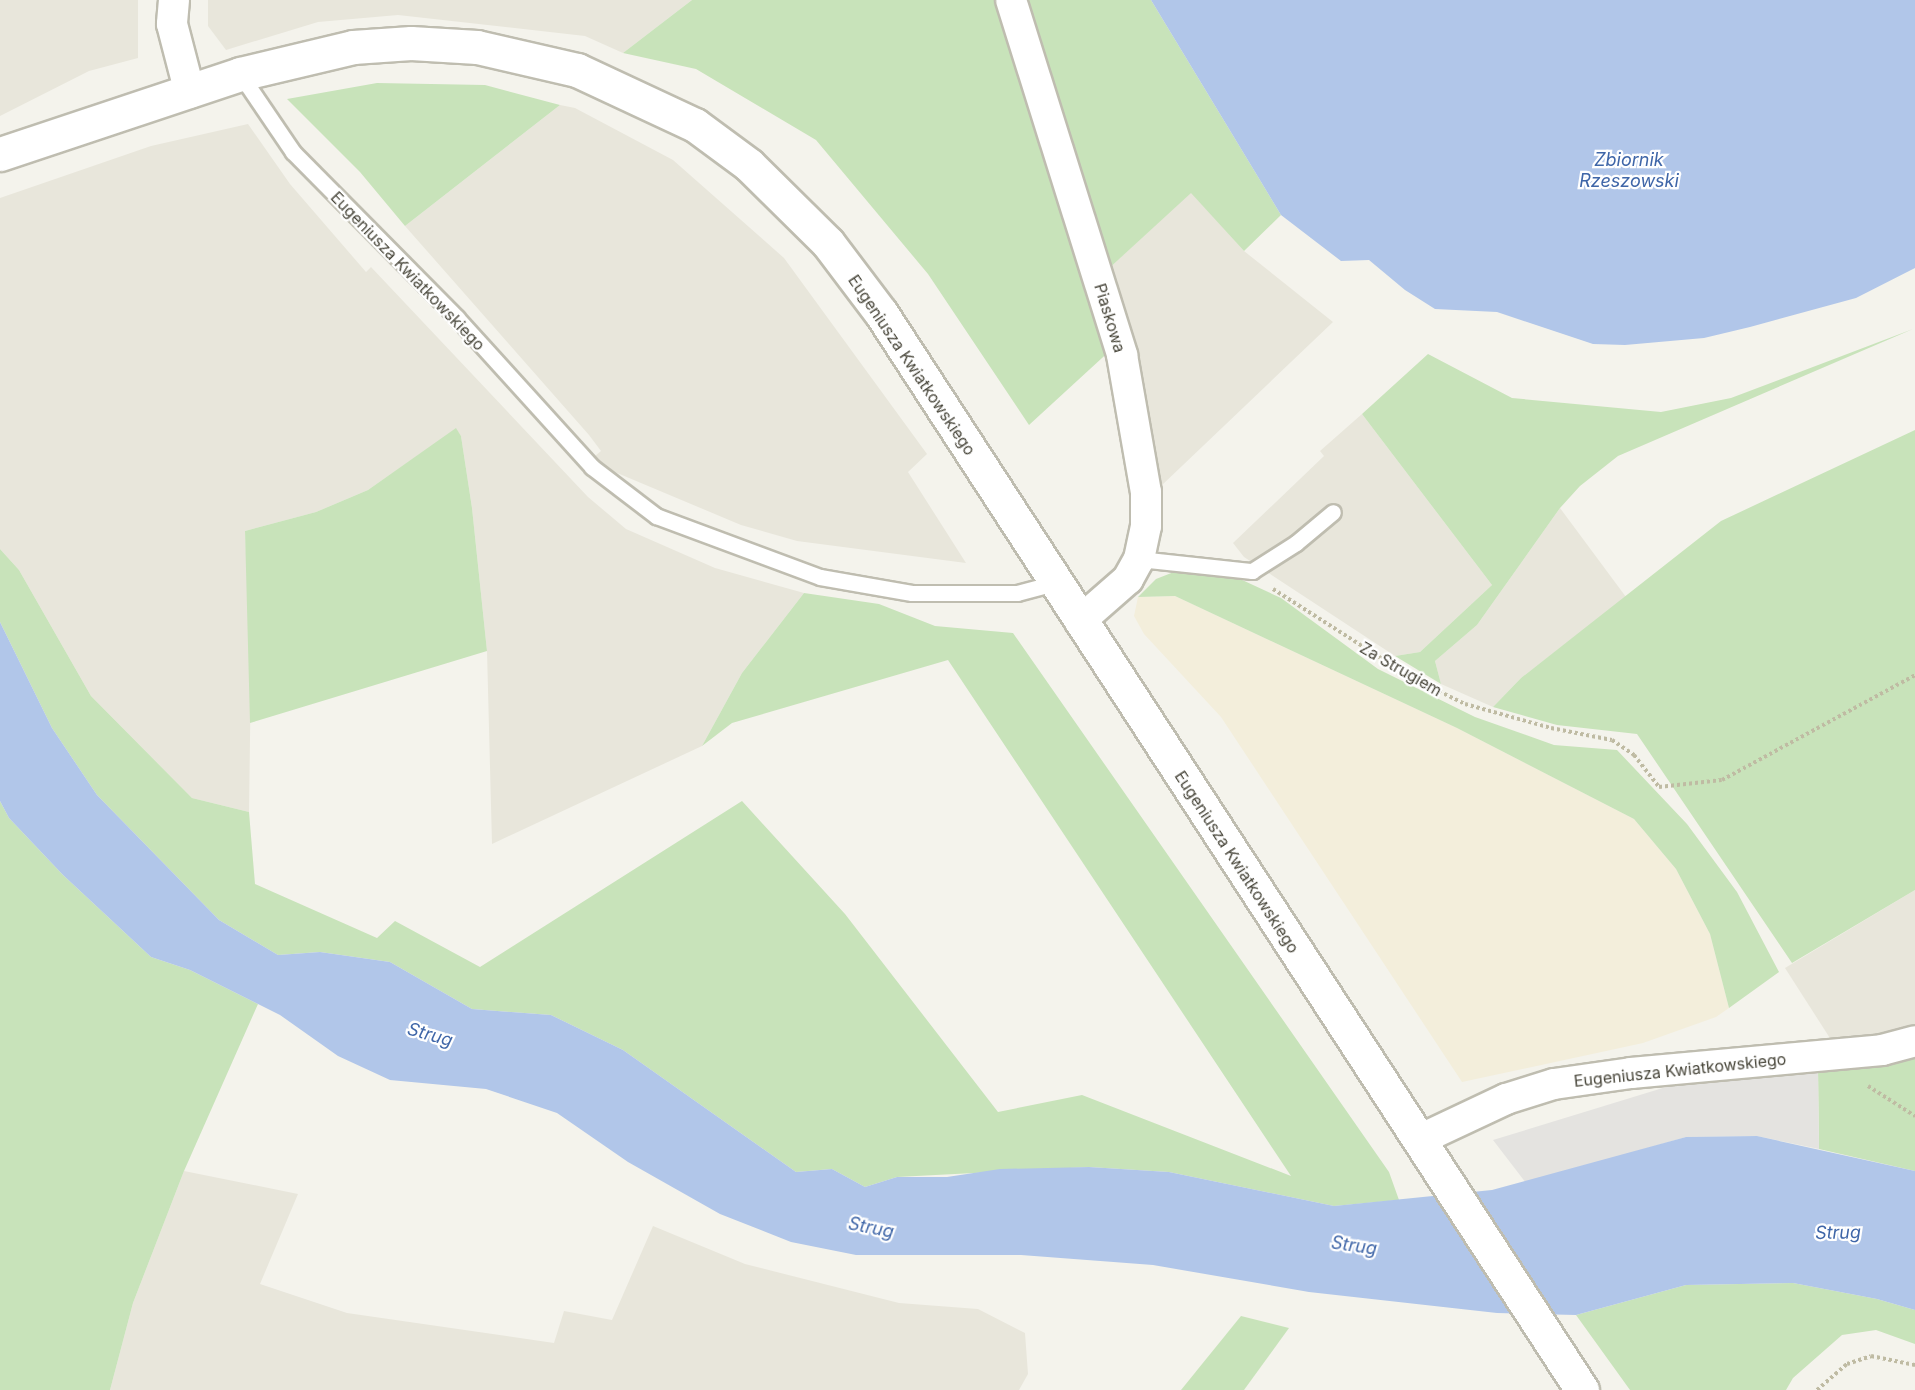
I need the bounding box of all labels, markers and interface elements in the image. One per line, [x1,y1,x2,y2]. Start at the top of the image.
water label: Zbiornik Rzeszowski [1579,150,1679,192]
street label: Eugeniusza Kwiatkowskiego [327,188,489,354]
street label: Eugeniusza Kwiatkowskiego [844,271,980,459]
street label: Piaskowa [1090,281,1130,355]
street label: Za Strugiem [1357,638,1445,700]
street label: Eugeniusza Kwiatkowskiego [1171,767,1303,957]
water label: Strug [405,1018,455,1052]
street label: Eugeniusza Kwiatkowskiego [1573,1049,1787,1091]
water label: Strug [846,1213,896,1243]
water label: Strug [1815,1222,1861,1244]
water label: Strug [1330,1232,1378,1260]

